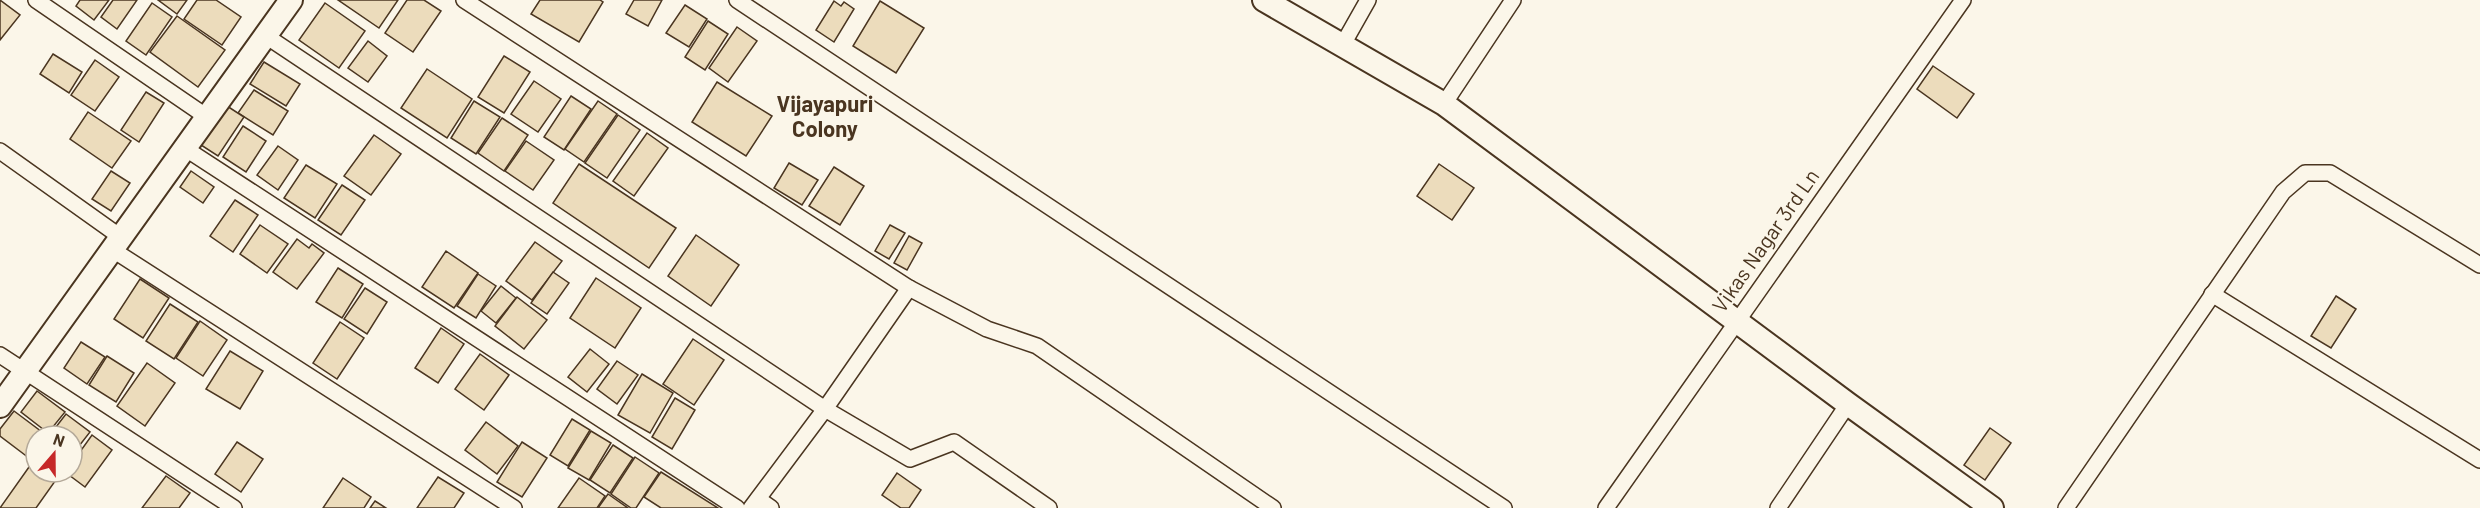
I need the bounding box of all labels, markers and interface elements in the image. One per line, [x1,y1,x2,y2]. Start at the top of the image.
district label: Vijayapuri Colony [777,90,873,141]
street label: Vikas Nagar 3rd Ln [1706,164,1824,317]
north arrow [24,424,84,484]
text: N [51,429,68,450]

